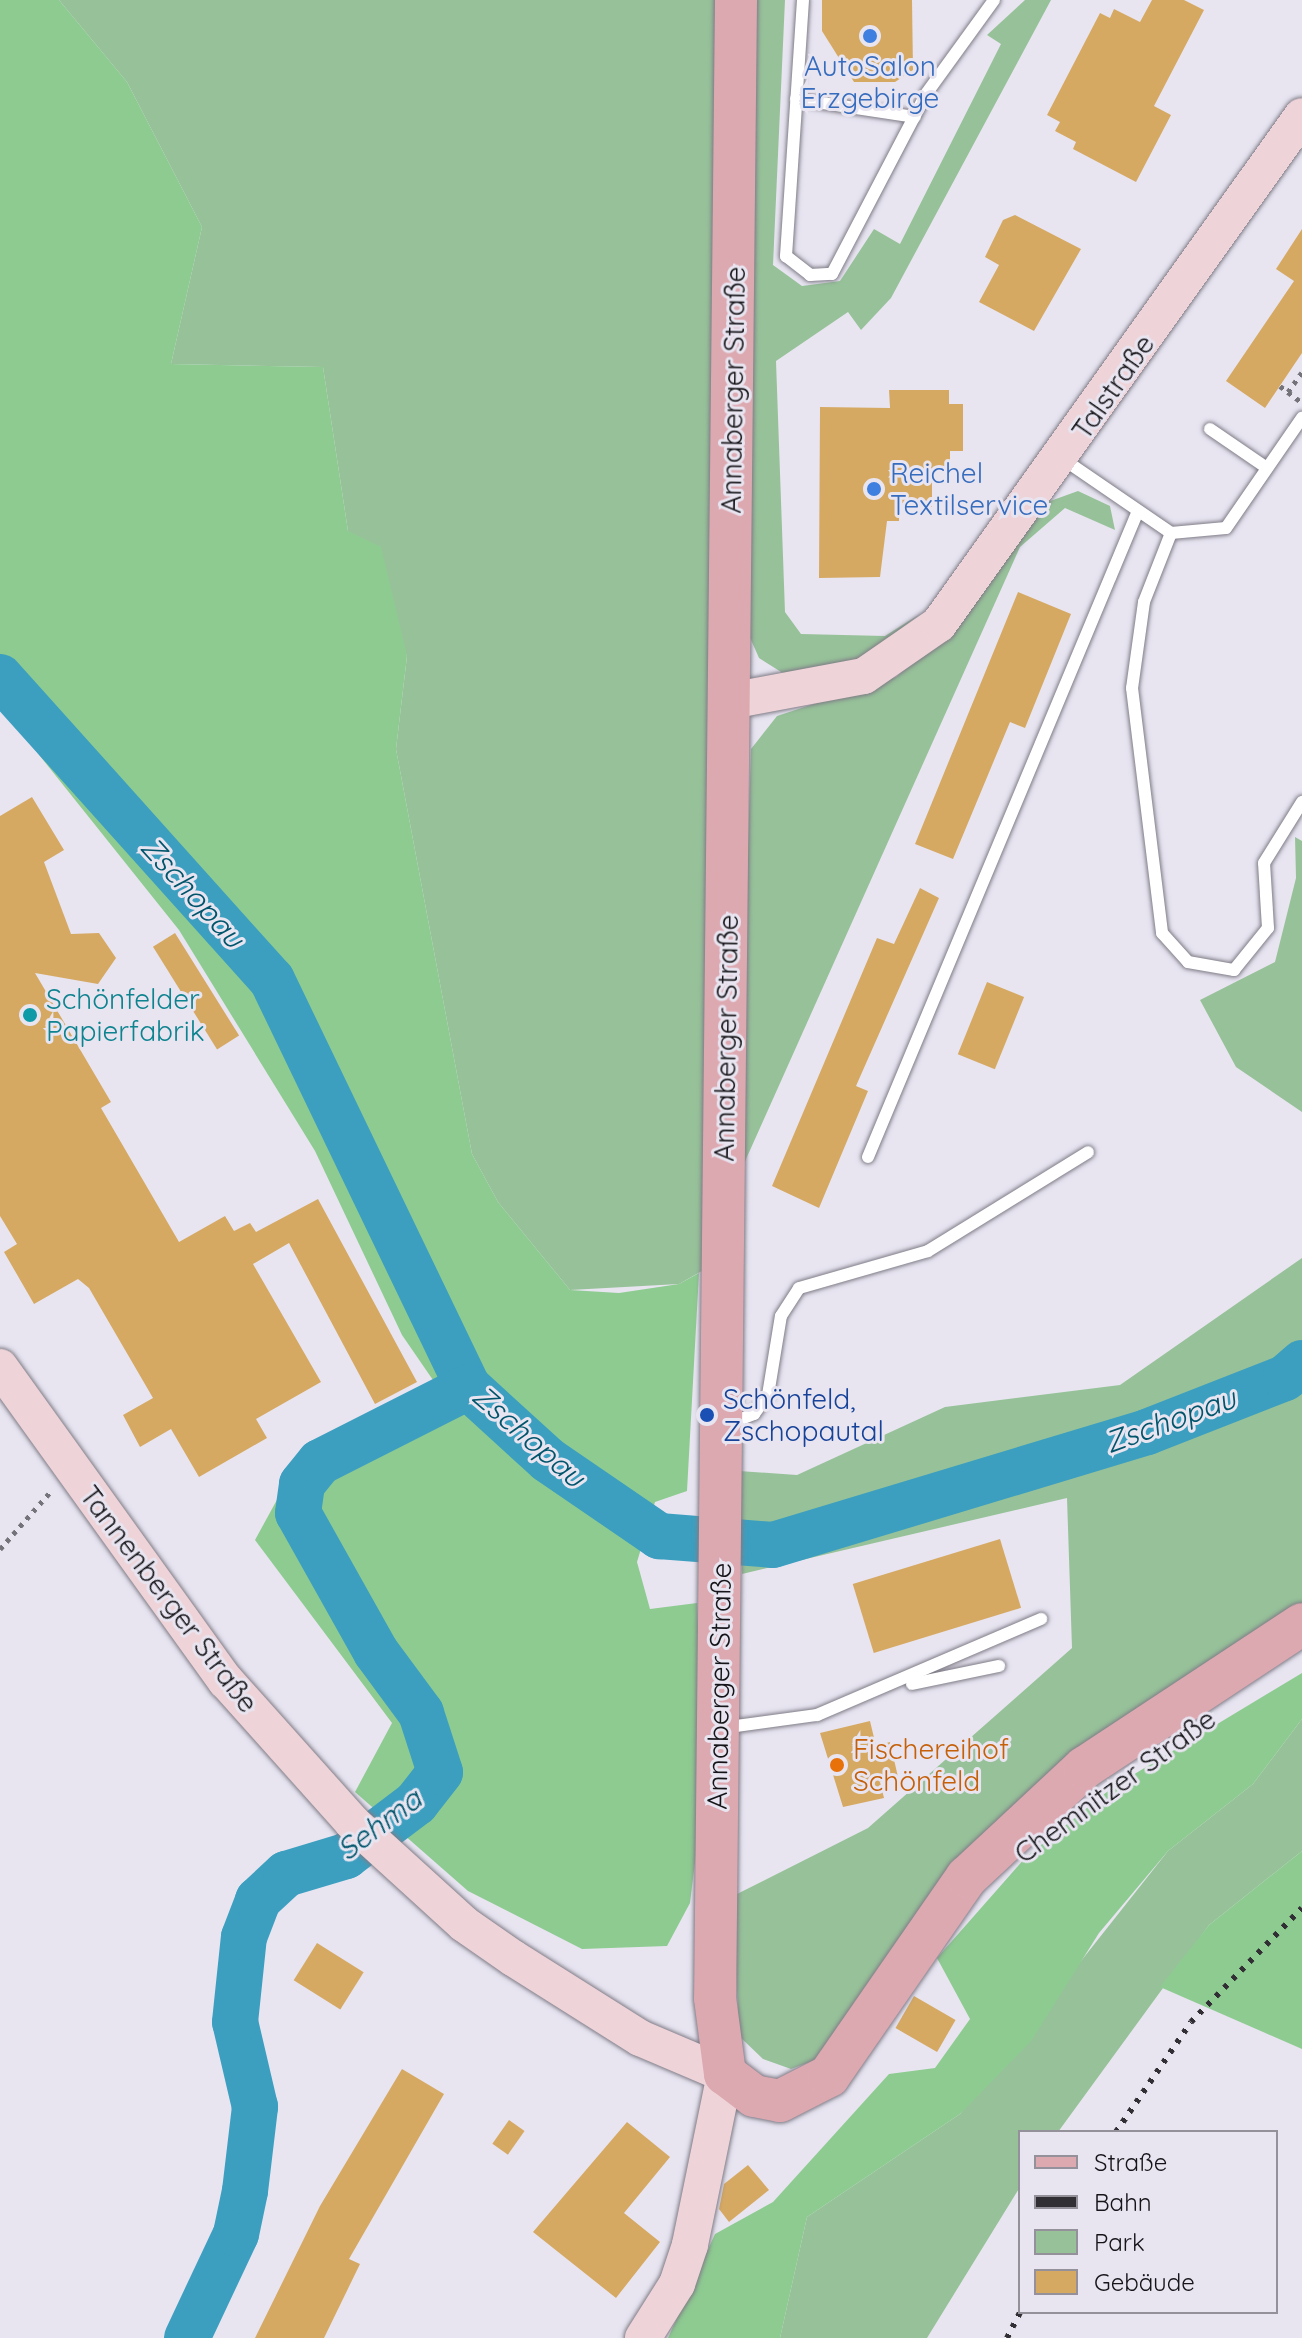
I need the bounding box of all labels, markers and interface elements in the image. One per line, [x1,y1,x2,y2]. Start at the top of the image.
marker: AutoSalon Erzgebirge [861,27,879,45]
place label: AutoSalon Erzgebirge [801,49,939,115]
street label: Annaberger Straße [714,266,752,514]
street label: Talstraße [1065,328,1161,446]
place label: Reichel Textilservice [890,456,1048,522]
marker: Reichel Textilservice [865,480,883,498]
water label: Zschopau [134,829,252,955]
street label: Annaberger Straße [707,914,745,1162]
place label: Schönfelder Papierfabrik [46,982,205,1048]
marker: Schönfelder Papierfabrik [21,1006,39,1024]
water label: Zschopau [465,1377,593,1495]
water label: Zschopau [1099,1380,1241,1460]
place label: Schönfeld, Zschopautal [723,1382,884,1448]
marker: Schönfeld, Zschopautal [698,1406,716,1424]
street label: Tannenberger Straße [73,1479,265,1719]
street label: Annaberger Straße [700,1562,738,1810]
street label: Chemnitzer Straße [1008,1702,1222,1870]
place label: Fischereihof Schönfeld [853,1732,1009,1798]
marker: Fischereihof Schönfeld [828,1756,846,1774]
water label: Sehma [330,1781,428,1867]
legend [1018,2130,1278,2314]
text: Straße [1094,2147,1167,2177]
text: Bahn [1094,2187,1152,2217]
text: Park [1094,2227,1145,2257]
text: Gebäude [1094,2267,1195,2297]

